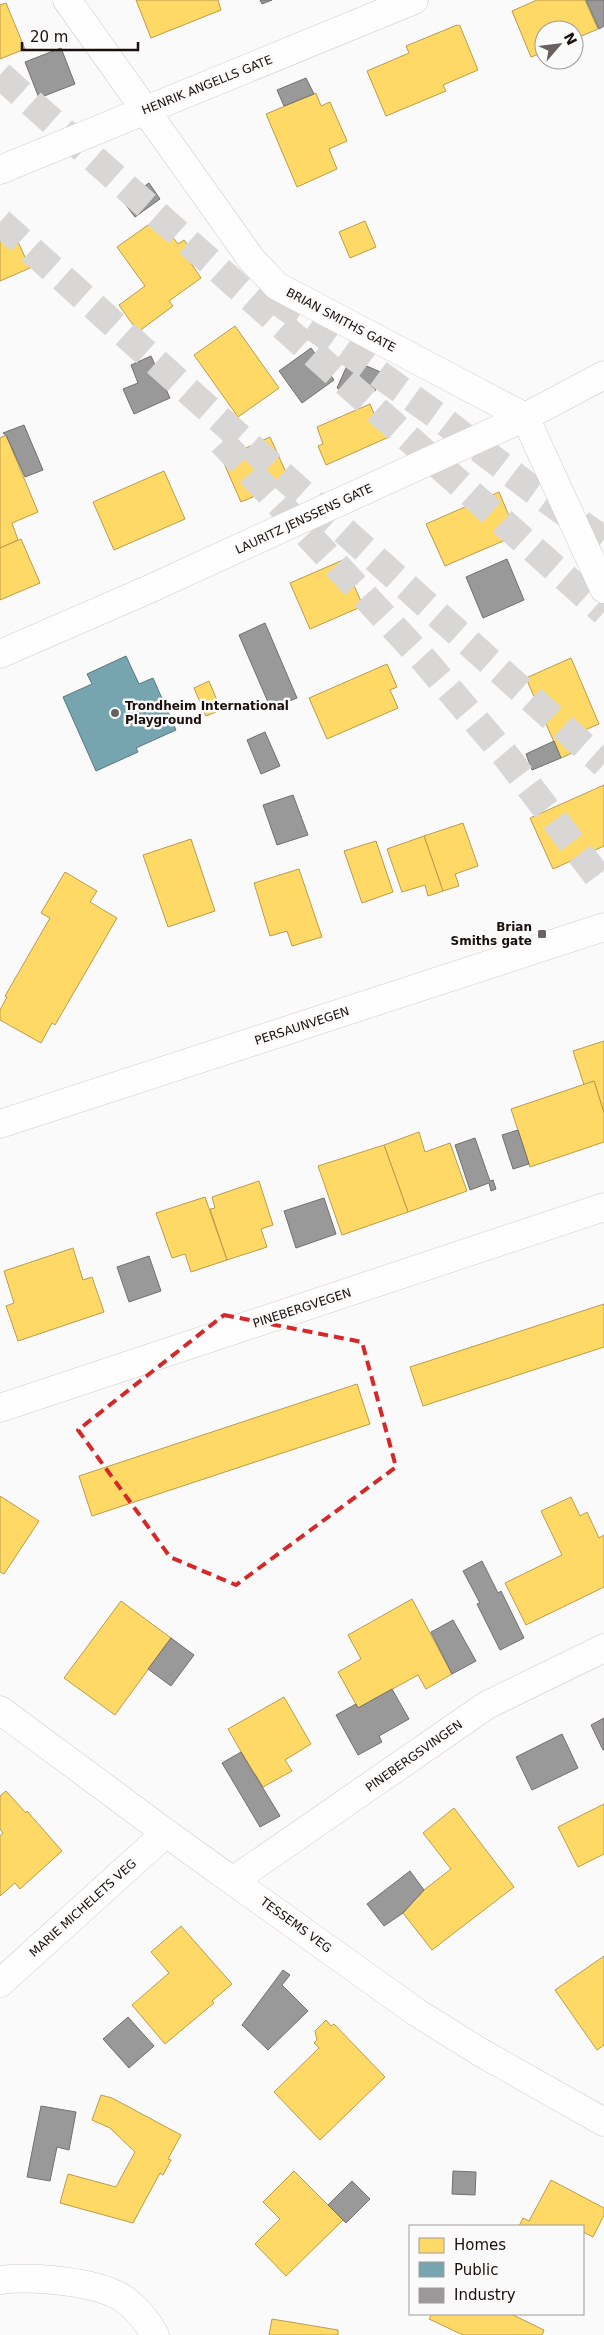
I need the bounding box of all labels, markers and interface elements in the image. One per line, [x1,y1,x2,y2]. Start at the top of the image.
scale bar [22,20,139,52]
north arrow [534,20,584,70]
text: 20 m [30,28,68,46]
text: N [561,30,580,48]
street label: HENRIK ANGELLS GATE [140,52,274,118]
street label: BRIAN SMITHS GATE [284,285,398,355]
street label: LAURITZ JENSSENS GATE [233,481,375,557]
place label: Trondheim International Playground [125,699,289,727]
marker: Trondheim International Playground [109,707,121,719]
place label: Brian Smiths gate [451,920,532,948]
marker: Brian Smiths gate [536,928,548,940]
street label: PERSAUNVEGEN [253,1004,351,1048]
street label: PINEBERGVEGEN [251,1286,353,1330]
street label: PINEBERGSVINGEN [363,1717,465,1795]
street label: MARIE MICHELETS VEG [27,1856,139,1960]
street label: TESSEMS VEG [257,1894,334,1956]
legend [409,2225,584,2315]
text: Homes [454,2236,506,2254]
text: Public [454,2261,498,2279]
text: Industry [454,2286,516,2304]

